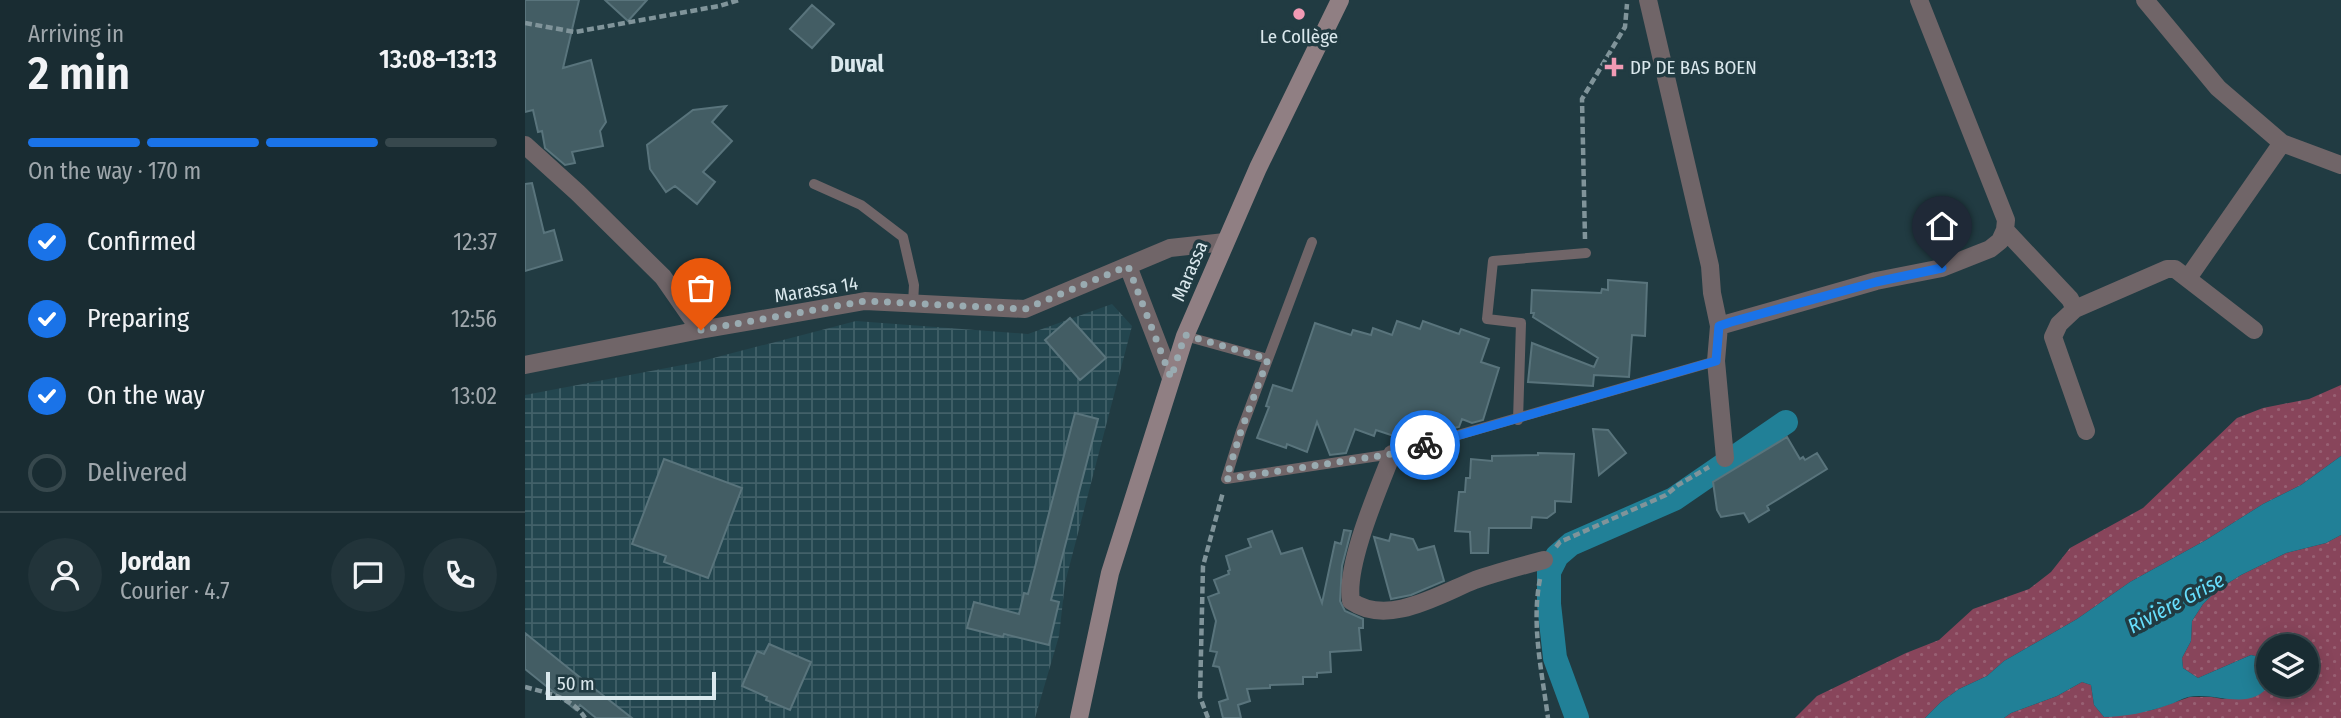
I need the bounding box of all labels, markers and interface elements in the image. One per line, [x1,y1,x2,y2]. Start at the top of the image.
marker: Le Collège [1291,6,1307,22]
text: Arriving in [28,20,124,48]
place label: Le Collège [1260,25,1338,48]
text: 13:08–13:13 [379,44,497,75]
text: 2 min [28,46,130,101]
district label: Duval [830,50,884,78]
place label: DP DE BAS BOEN [1630,56,1757,79]
marker: DP DE BAS BOEN [1604,57,1624,77]
text: On the way · 170 m [28,157,201,185]
pin [1912,196,1972,268]
icon: home [1923,207,1961,245]
icon: check [28,223,66,261]
text: Confirmed [87,226,197,257]
text: 12:37 [453,228,497,256]
street label: Marassa [1167,238,1212,305]
pin [671,258,731,330]
icon: bag [682,269,720,307]
street label: Marassa 14 [773,272,860,307]
icon: check [28,300,66,338]
text: Preparing [87,303,189,334]
text: 12:56 [451,305,497,333]
icon: check [28,377,66,415]
text: On the way [87,380,205,411]
text: 13:02 [451,382,497,410]
courier [1390,410,1460,480]
icon: bike [1406,426,1444,464]
text: Delivered [87,457,188,488]
button: person [28,538,102,612]
button: chat [331,538,405,612]
button: phone [423,538,497,612]
text: Jordan [120,546,191,577]
water label: Rivière Grise [2123,567,2229,639]
text: Courier · 4.7 [120,577,230,605]
map controls [2256,634,2319,697]
button: layers [2256,634,2319,697]
scale bar [546,669,716,701]
text: 50 m [557,672,595,695]

